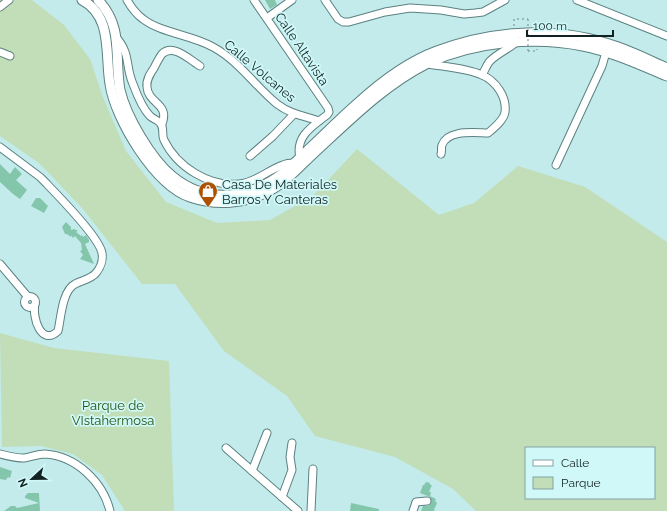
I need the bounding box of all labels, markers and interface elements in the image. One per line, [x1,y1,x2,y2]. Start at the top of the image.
street label: Calle Altavista [272,10,332,88]
scale bar [527,12,613,38]
text: 100 m [533,19,567,33]
street label: Calle Volcanes [221,37,299,105]
place label: Casa De Materiales Barros Y Canteras [222,177,337,207]
shop icon: Casa De Materiales Barros Y Canteras [197,180,219,208]
park label: Parque de VIstahermosa [72,398,154,428]
legend [525,447,655,499]
text: Calle [561,456,589,470]
north arrow [12,459,52,499]
text: N [16,476,31,489]
text: Parque [561,476,601,490]

